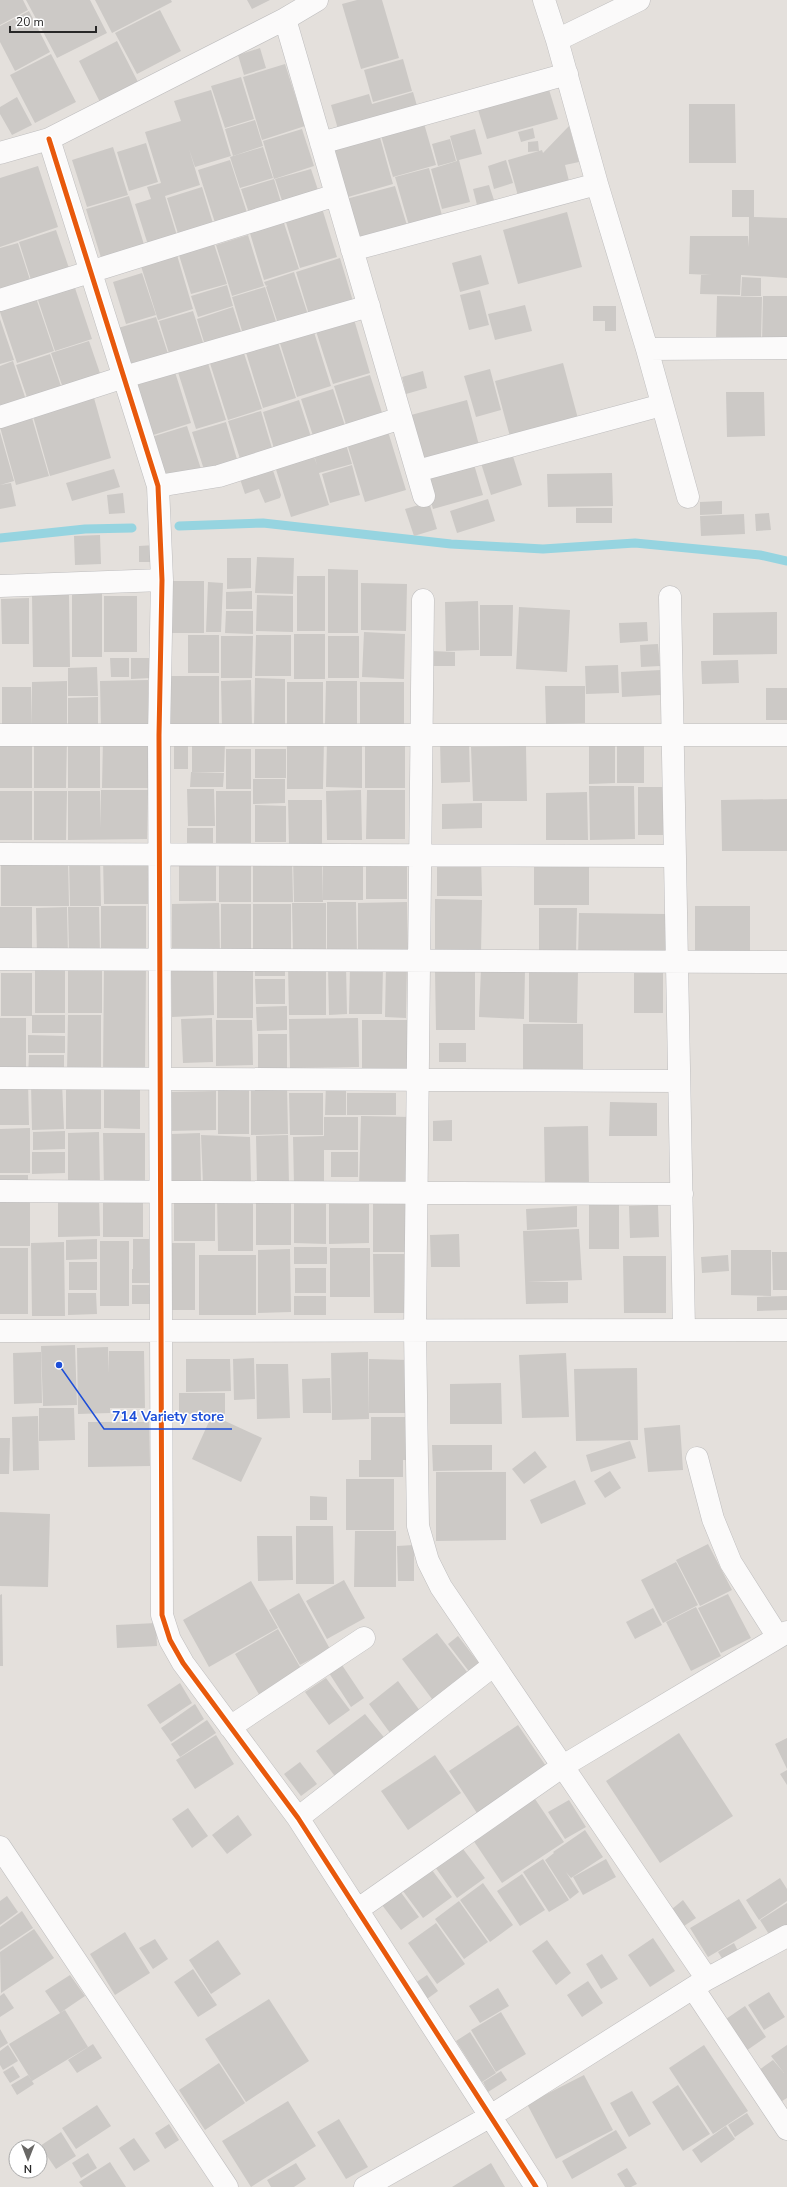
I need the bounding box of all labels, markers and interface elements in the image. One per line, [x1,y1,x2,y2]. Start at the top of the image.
scale bar [10,8,96,34]
text: 20 m [16,14,44,30]
callout: 714 Variety store [104,1403,232,1429]
text: 714 Variety store [112,1407,224,1426]
north arrow [8,2139,48,2179]
text: N [24,2161,32,2176]

